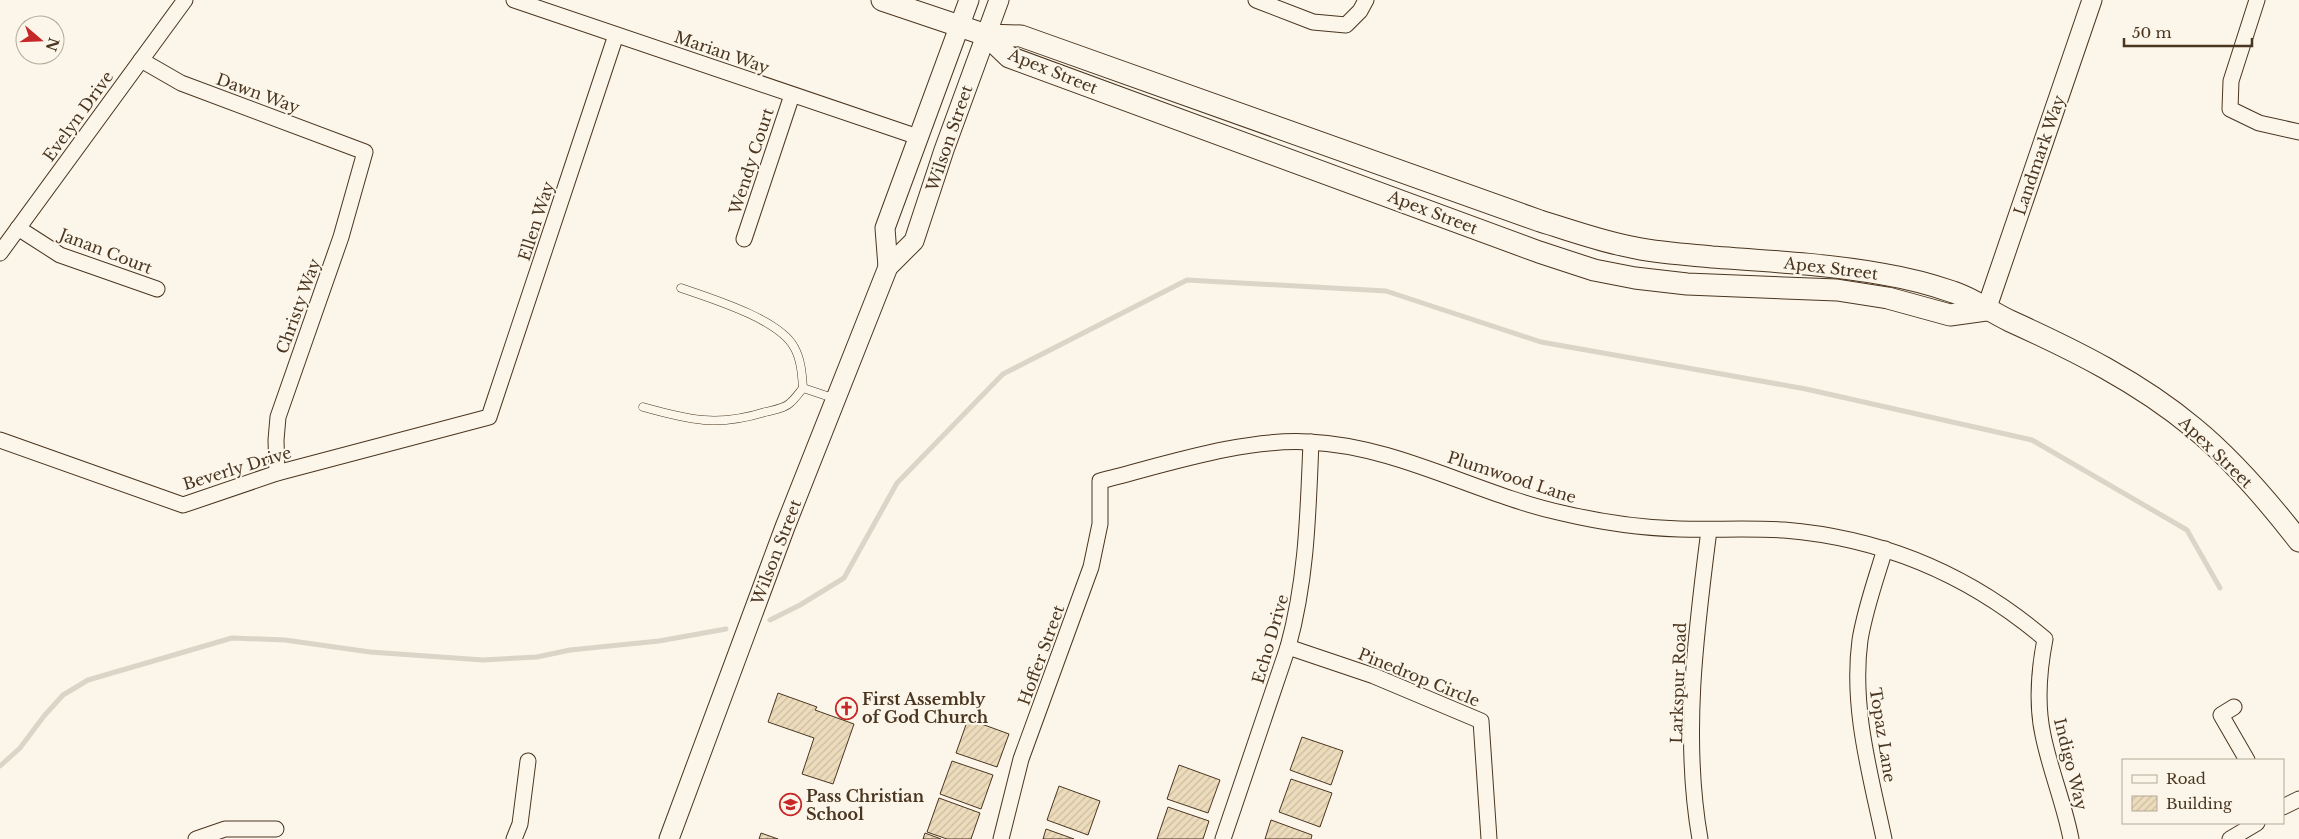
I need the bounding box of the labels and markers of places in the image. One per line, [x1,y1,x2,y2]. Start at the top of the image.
place label: First Assembly of God Church [862,689,989,727]
church icon: First Assembly of God Church [834,696,858,720]
place label: Pass Christian School [806,786,925,824]
school or university icon: Pass Christian School [778,793,802,817]

